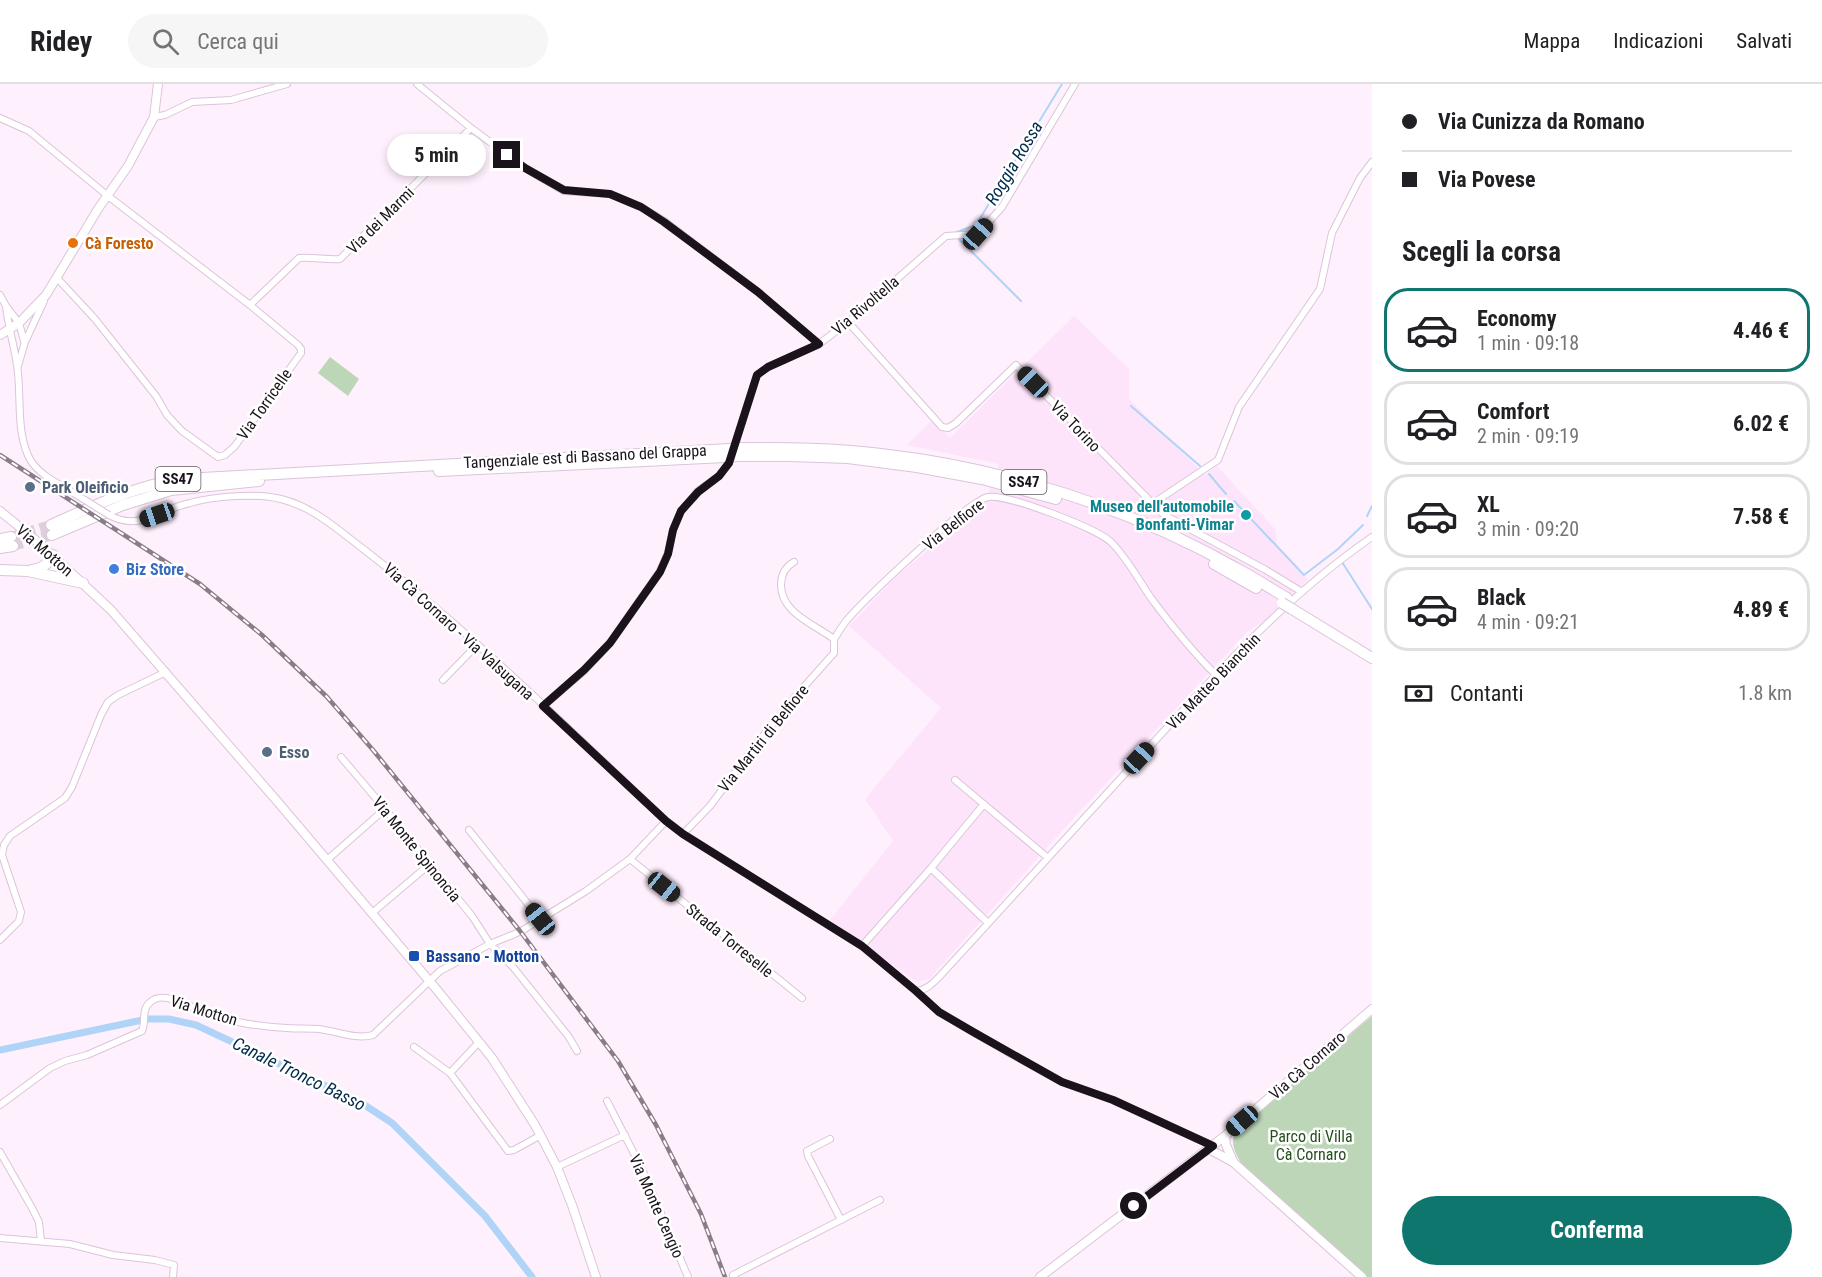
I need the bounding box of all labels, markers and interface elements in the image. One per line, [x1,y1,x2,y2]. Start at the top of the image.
search box [128,14,548,68]
text: Ridey [30,25,92,58]
icon: search [149,25,182,58]
text: Cerca qui [197,29,279,54]
text: Mappa [1524,29,1580,53]
text: Indicazioni [1613,29,1703,53]
text: Salvati [1736,29,1792,53]
text: Via Cunizza da Romano [1438,109,1645,134]
water label: Roggia Rossa [980,117,1047,208]
callout: 5 min [387,134,486,176]
route end [493,141,520,168]
text: 5 min [414,143,459,167]
text: Via Povese [1438,167,1536,192]
street label: Via dei Marmi [343,183,418,258]
car [959,215,997,253]
place label: Cà Foresto [85,234,154,253]
marker: Cà Foresto [66,236,80,250]
text: Scegli la corsa [1402,236,1561,268]
street label: Via Rivoltella [828,272,903,339]
icon: car [1405,303,1459,357]
text: Economy [1477,306,1557,331]
text: 4.46 € [1733,318,1789,343]
text: 1 min · 09:18 [1477,331,1579,355]
car [1014,363,1052,401]
street label: Via Torricelle [233,365,296,443]
icon: car [1405,396,1459,450]
street label: Via Torino [1047,397,1105,456]
text: Comfort [1477,399,1550,424]
text: 6.02 € [1733,411,1789,436]
text: 2 min · 09:19 [1477,424,1579,448]
street label: Tangenziale est di Bassano del Grappa [463,441,707,472]
road number: SS47 [156,467,201,491]
road number: SS47 [1002,470,1046,494]
place label: Park Oleificio [42,478,129,497]
marker: Park Oleificio [23,480,37,494]
icon: car [1405,489,1459,543]
text: XL [1477,492,1500,517]
street label: Via Belfiore [919,495,988,554]
place label: Museo dell'automobile Bonfanti-Vimar [1090,497,1234,534]
car [137,501,177,529]
text: 7.58 € [1733,504,1789,529]
marker: Museo dell'automobile Bonfanti-Vimar [1239,508,1253,522]
text: 3 min · 09:20 [1477,517,1579,541]
street label: Via Motton [12,521,77,580]
street label: Via Cà Cornaro - Via Valsugana [380,559,538,704]
place label: Biz Store [126,560,184,579]
marker: Biz Store [107,562,121,576]
icon: car [1405,582,1459,636]
text: Black [1477,585,1526,610]
text: 4.89 € [1733,597,1789,622]
text: 4 min · 09:21 [1477,610,1579,634]
street label: Via Matteo Bianchin [1162,629,1264,734]
icon: cash [1402,677,1435,710]
street label: Via Martiri di Belfiore [714,681,813,796]
text: Contanti [1450,681,1523,706]
text: 1.8 km [1738,681,1792,705]
car [1120,739,1158,777]
place label: Esso [279,743,309,762]
marker: Esso [260,745,274,759]
street label: Via Monte Spinoncia [368,793,465,906]
car [644,869,684,905]
car [522,899,558,939]
street label: Strada Torreselle [682,899,777,981]
place label: Bassano - Motton [426,947,539,966]
marker: Bassano - Motton [407,949,421,963]
street label: Via Motton [168,991,240,1030]
street label: Via Cà Cornaro [1265,1027,1349,1104]
water label: Canale Tronco Basso [229,1032,369,1115]
car [1223,1102,1261,1140]
park label: Parco di Villa Cà Cornaro [1269,1127,1353,1164]
street label: Via Monte Cengio [625,1151,688,1261]
route start [1120,1192,1147,1219]
button: Conferma [1402,1196,1792,1265]

